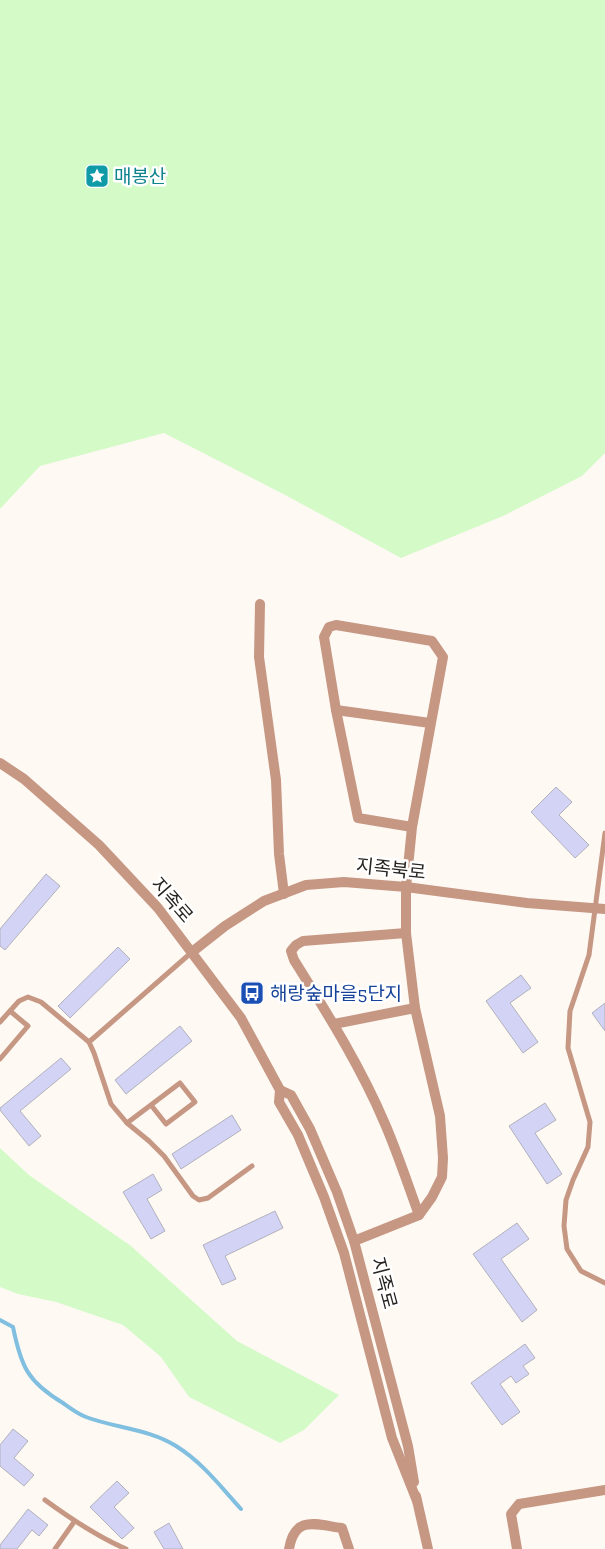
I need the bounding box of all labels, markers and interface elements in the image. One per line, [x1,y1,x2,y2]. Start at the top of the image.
place icon: 매봉산 [84,163,110,189]
place label: 매봉산 [114,165,166,188]
street label: 지족북로 [355,854,427,884]
street label: 지족로 [146,873,198,927]
bus stop icon: 해랑숲마을5단지 [239,980,265,1006]
place label: 해랑숲마을5단지 [270,982,402,1005]
street label: 지족로 [366,1255,402,1311]

